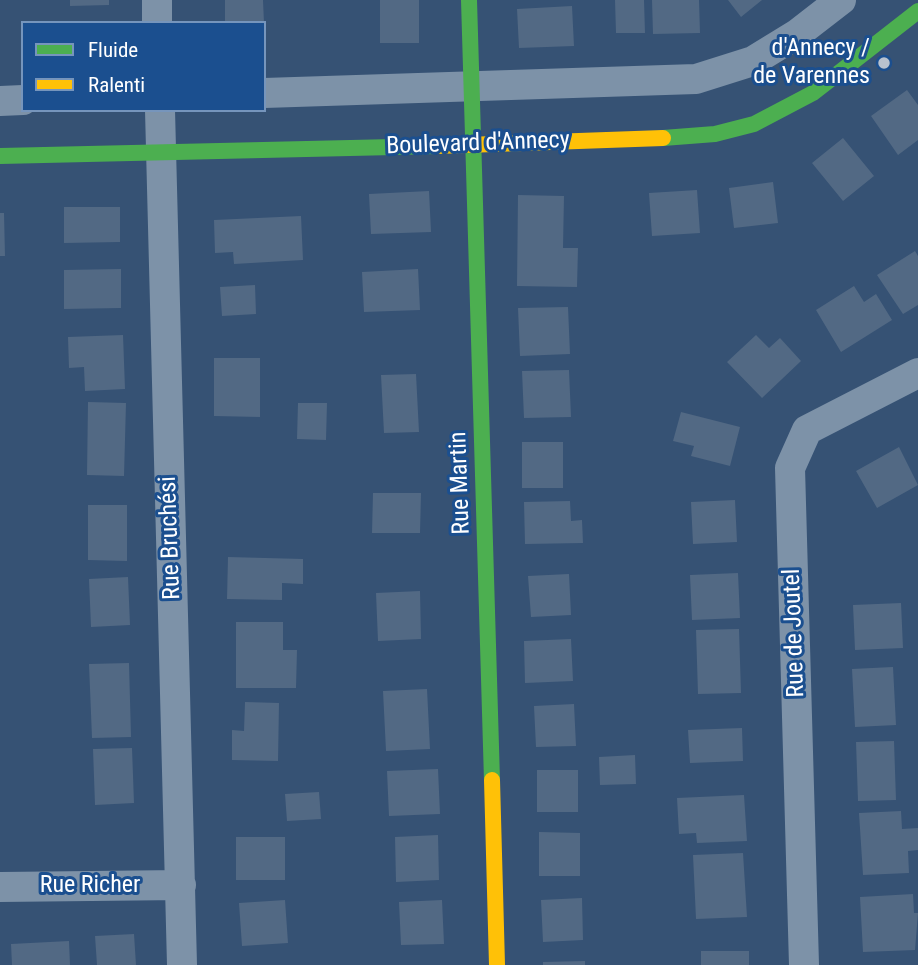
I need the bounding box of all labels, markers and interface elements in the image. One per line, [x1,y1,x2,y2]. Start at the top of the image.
legend [21,21,266,112]
place label: d'Annecy / de Varennes [753,35,870,91]
text: Fluide [88,38,138,62]
marker: d'Annecy / de Varennes [876,55,892,71]
text: Ralenti [88,73,145,97]
street label: Boulevard d'Annecy [386,126,570,162]
street label: Rue Martin [445,431,477,535]
street label: Rue Bruchési [154,476,188,600]
street label: Rue de Joutel [778,568,812,698]
street label: Rue Richer [40,872,140,900]

